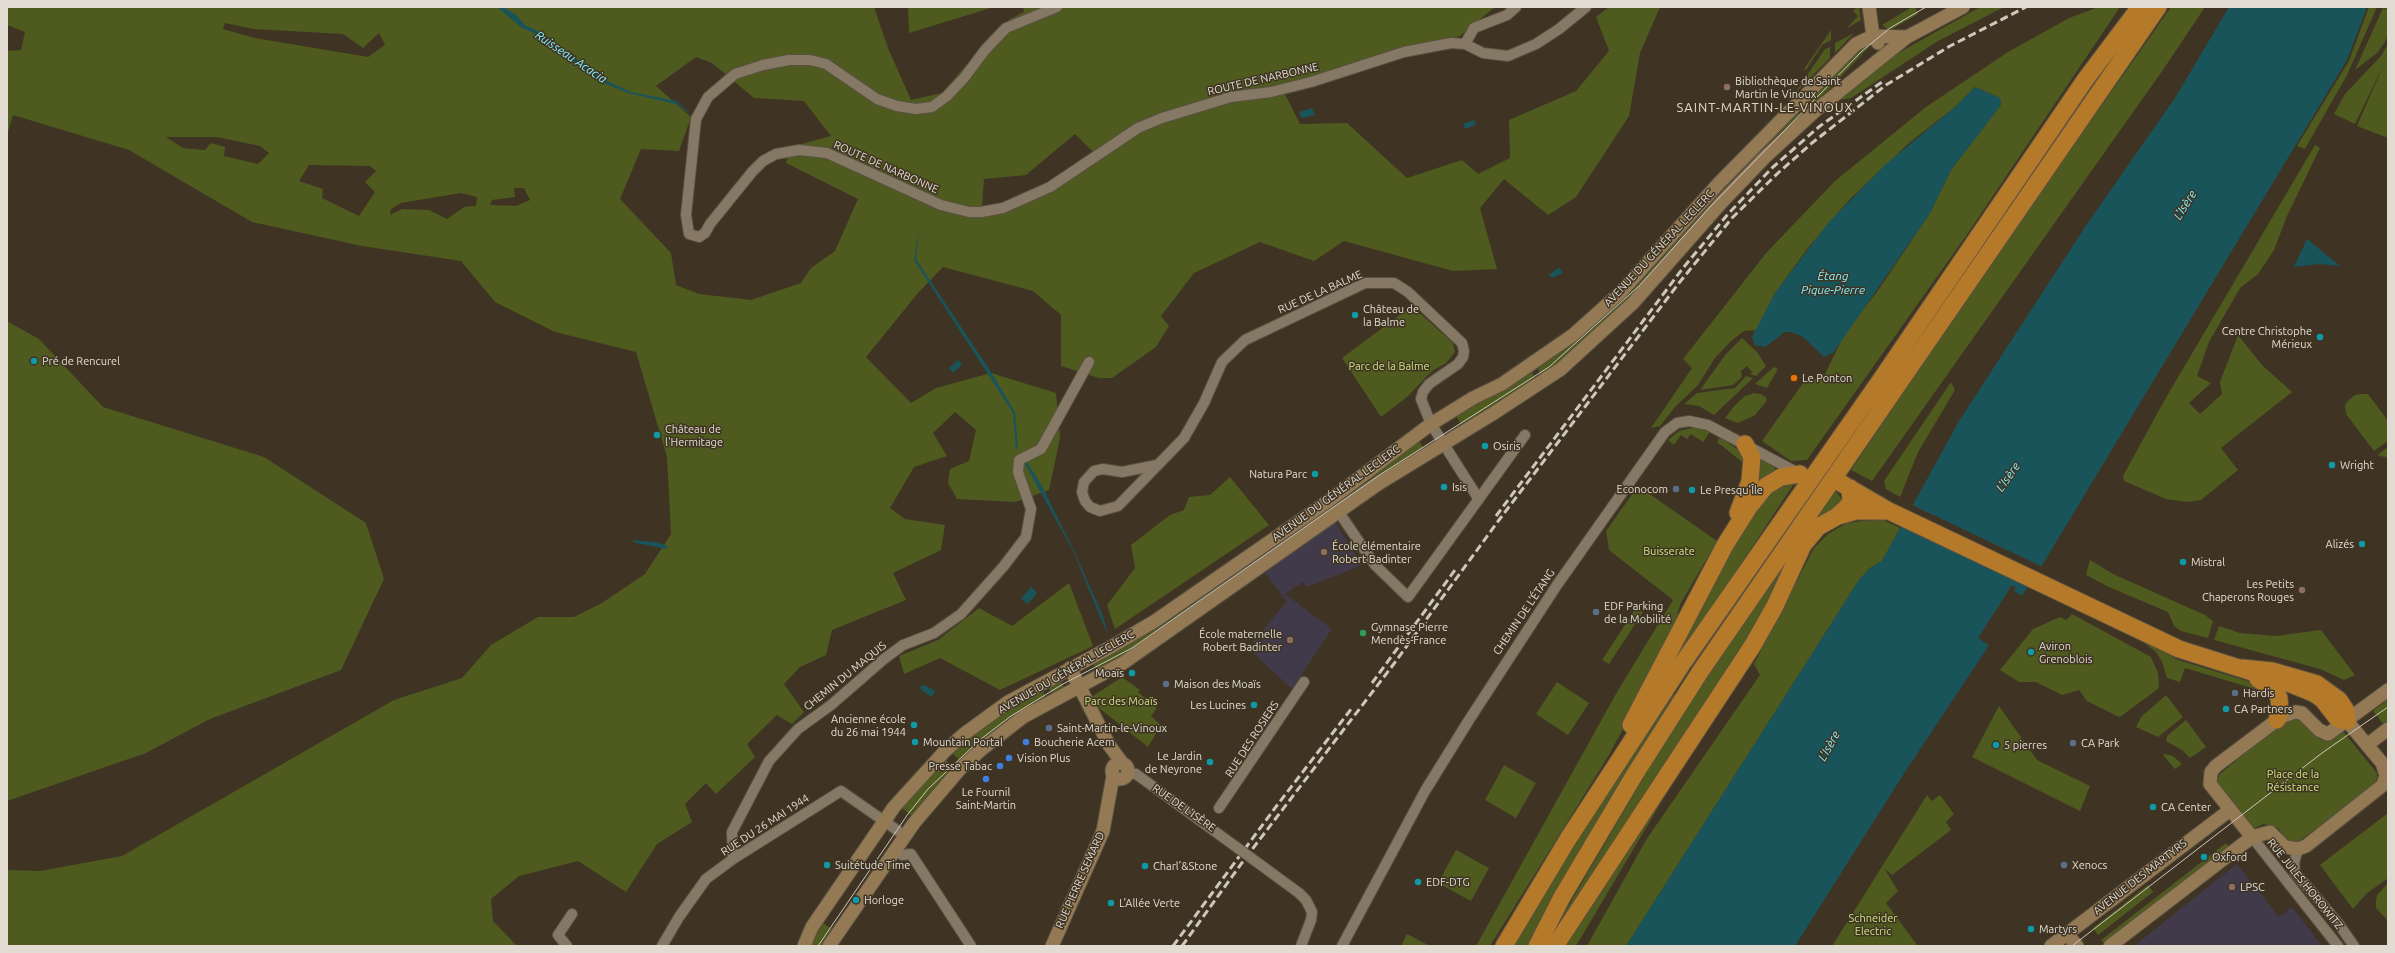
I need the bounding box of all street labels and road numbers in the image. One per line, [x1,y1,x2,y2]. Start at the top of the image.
street label: ROUTE DE NARBONNE [1206,60,1320,98]
street label: ROUTE DE NARBONNE [832,138,940,196]
street label: AVENUE DU GÉNÉRAL LECLERC [1601,187,1717,309]
street label: RUE DE LA BALME [1276,268,1364,316]
street label: AVENUE DU GÉNÉRAL LECLERC [1269,442,1403,544]
street label: CHEMIN DE L'ÉTANG [1490,567,1558,657]
street label: AVENUE DU GÉNÉRAL LECLERC [996,627,1136,717]
street label: CHEMIN DU MAQUIS [801,639,889,713]
street label: RUE DES ROSIERS [1222,698,1282,780]
street label: RUE DE L'ISÈRE [1150,781,1218,835]
street label: RUE DU 26 MAI 1944 [718,792,812,858]
street label: RUE PIERRE SEMARD [1053,830,1107,930]
street label: AVENUE DES MARTYRS [2091,836,2189,918]
street label: RUE JULES HOROWITZ [2264,836,2346,932]

